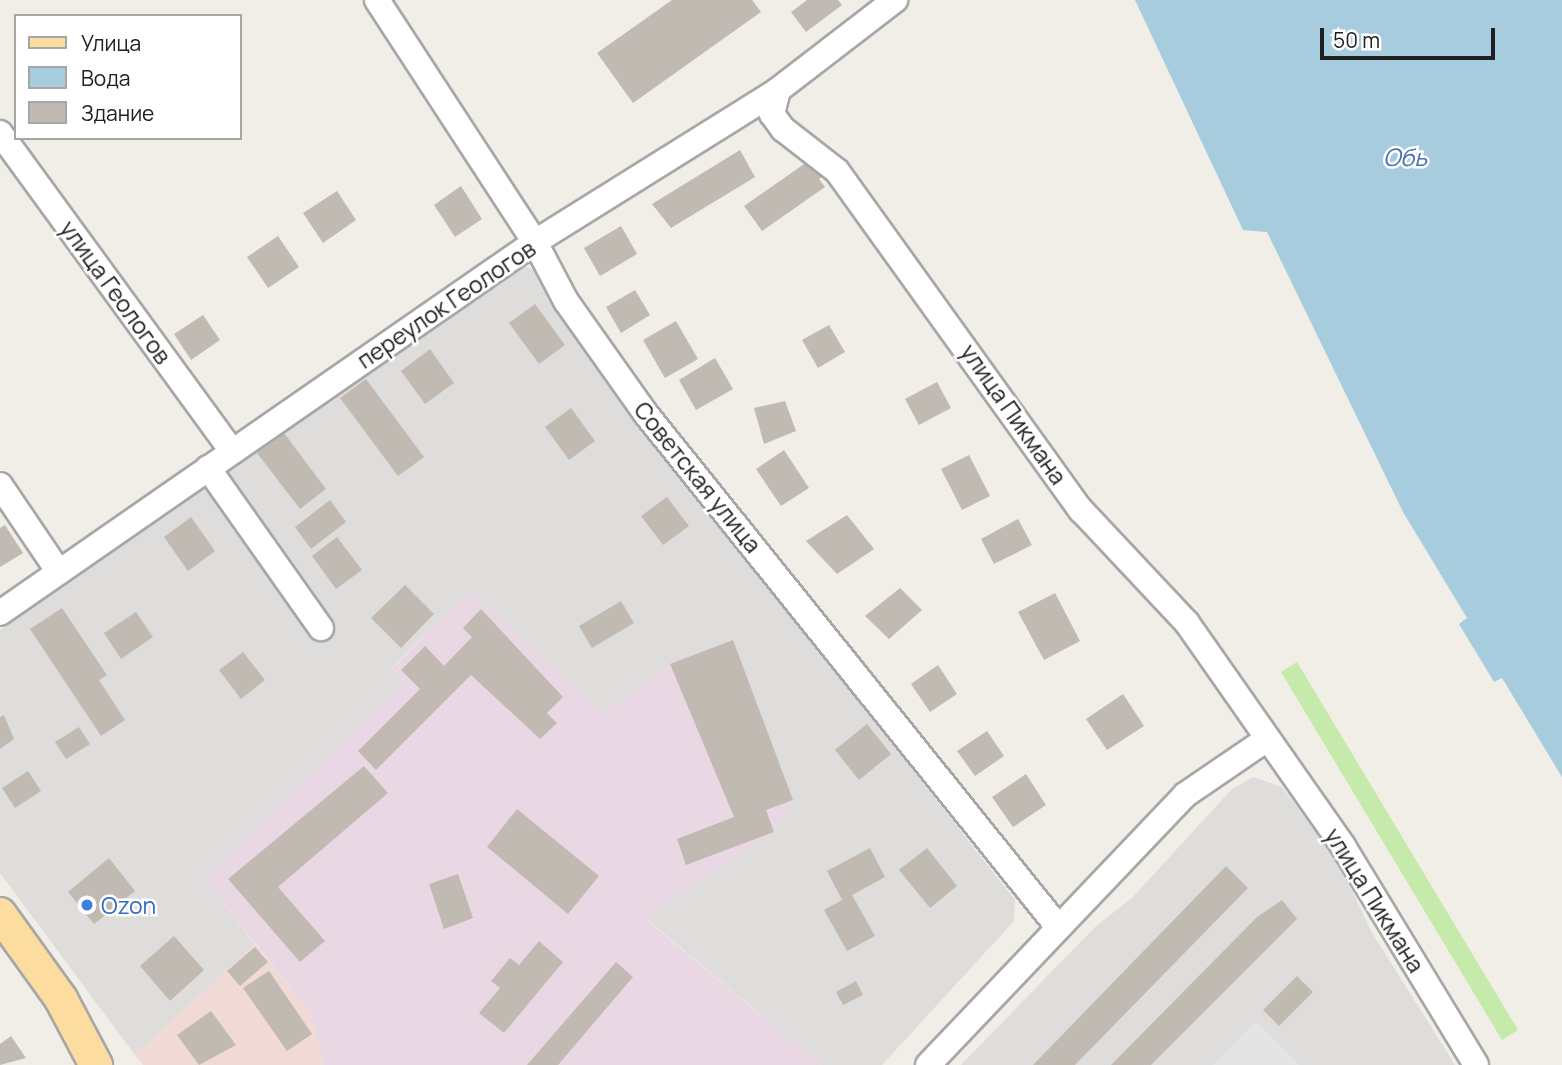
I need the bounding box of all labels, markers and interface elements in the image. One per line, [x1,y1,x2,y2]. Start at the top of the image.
legend [14,14,242,140]
scale bar [1324,14,1499,58]
text: 50 m [1333,26,1380,54]
text: Улица [81,29,141,57]
text: Вода [81,64,131,92]
text: Здание [81,99,154,127]
water label: Обь [1383,143,1427,171]
street label: улица Геологов [55,215,177,369]
street label: переулок Геологов [352,234,540,374]
street label: улица Пикмана [955,338,1073,490]
street label: Советская улица [629,396,767,558]
street label: улица Пикмана [1320,823,1430,977]
place label: Ozon [101,891,156,919]
marker: Ozon [79,897,95,913]

